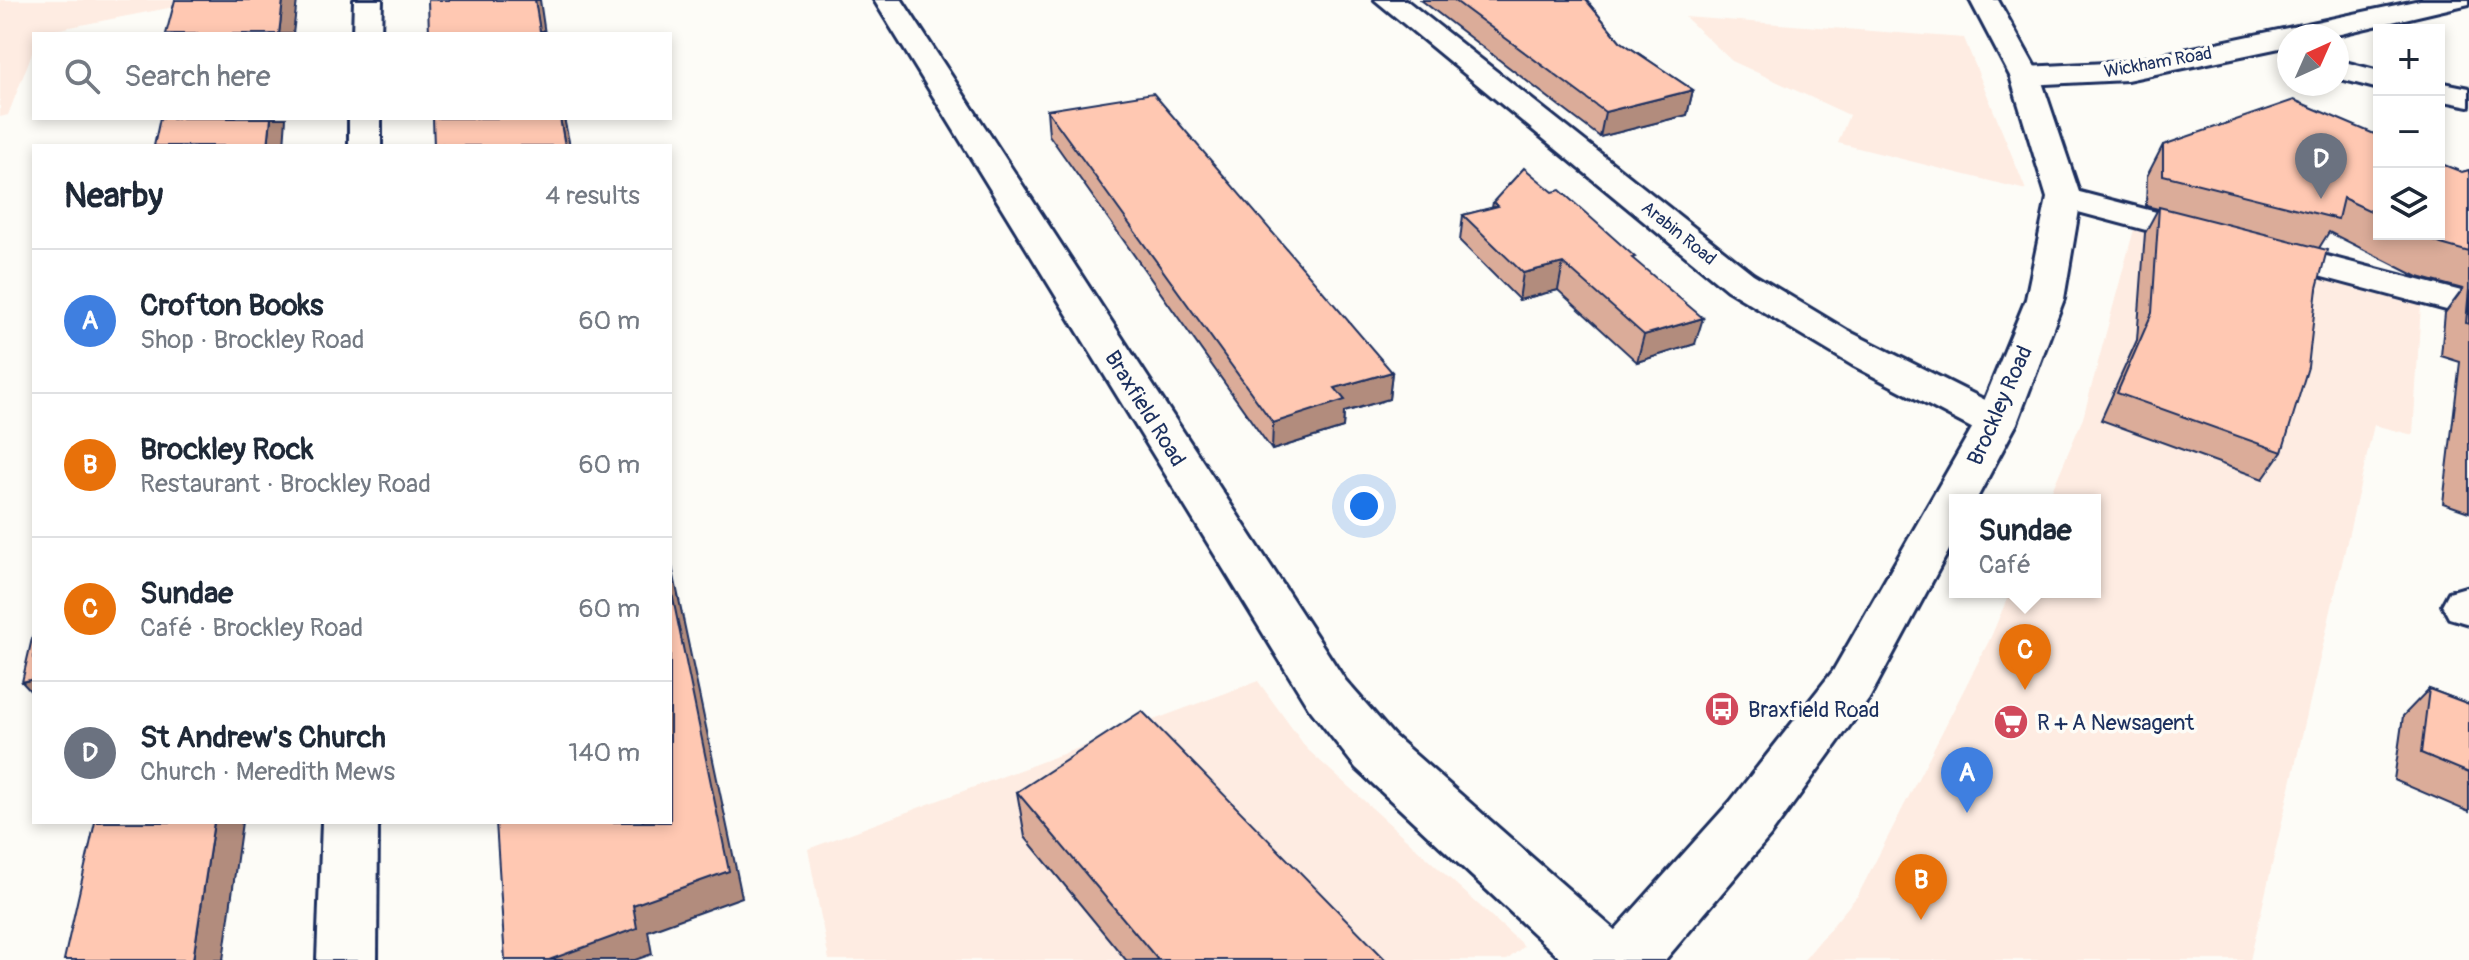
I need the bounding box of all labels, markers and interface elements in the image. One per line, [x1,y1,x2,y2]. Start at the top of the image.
north arrow [2277,24,2349,96]
map controls [2373,24,2445,240]
button: + [2373,24,2445,96]
search box [32,32,672,120]
street label: Wickham Road [2102,42,2214,83]
icon: search [60,54,104,98]
text: Search here [124,58,271,95]
button: − [2373,96,2445,168]
pin: D [2295,133,2347,199]
button: layers [2373,168,2445,240]
text: Nearby [64,175,163,218]
text: 4 results [545,180,640,212]
street label: Arabin Road [1637,196,1721,271]
text: Crofton Books [140,287,323,324]
text: A [82,305,98,337]
text: 60 m [578,305,640,337]
text: Shop · Brockley Road [140,324,365,356]
street label: Brockley Road [1961,341,2039,469]
street label: Braxfield Road [1098,345,1192,472]
text: Brockley Rock [140,431,313,468]
text: B [83,449,97,481]
text: 60 m [578,449,640,481]
text: Restaurant · Brockley Road [140,468,431,500]
your location [1344,486,1384,526]
popup [1949,494,2101,598]
text: Sundae [1979,512,2072,549]
text: Café [1979,549,2031,581]
text: Sundae [140,575,233,612]
text: C [82,593,98,625]
text: 60 m [578,593,640,625]
text: Café · Brockley Road [140,612,363,644]
pin: C [1999,624,2051,690]
bus stop icon: Braxfield Road [1703,690,1741,728]
place label: Braxfield Road [1748,696,1880,724]
supermarket icon: R + A Newsagent [1992,703,2030,741]
place label: R + A Newsagent [2037,709,2194,737]
text: St Andrew's Church [140,719,386,756]
text: D [82,737,98,769]
text: 140 m [568,737,640,769]
pin: A [1941,747,1993,813]
text: Church · Meredith Mews [140,756,395,788]
pin: B [1895,854,1947,920]

